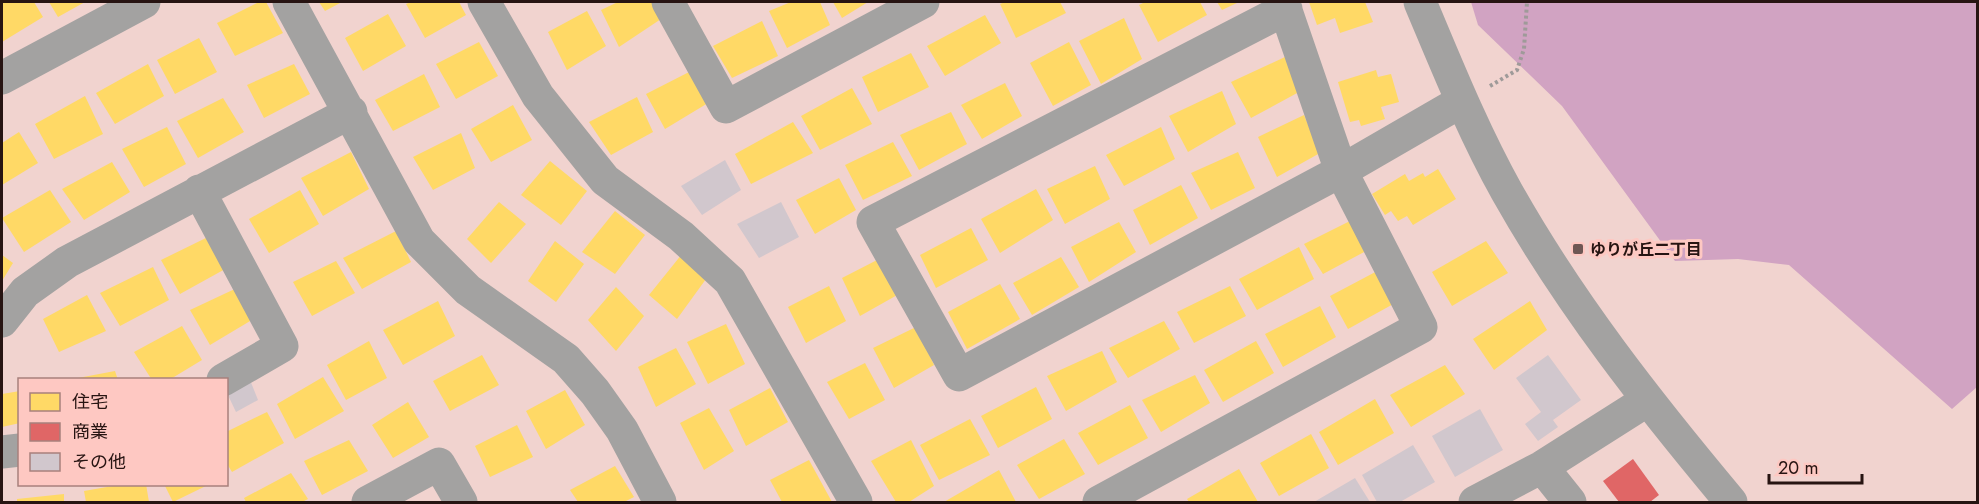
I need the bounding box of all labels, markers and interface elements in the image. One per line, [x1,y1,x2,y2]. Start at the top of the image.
place label: ゆりが丘二丁目 [1590,238,1702,261]
marker: ゆりが丘二丁目 [1571,242,1585,256]
legend [18,378,228,486]
text: 住宅 [72,389,108,415]
text: 商業 [72,419,108,445]
scale bar [1769,447,1862,485]
text: その他 [72,449,126,475]
text: 20 m [1778,455,1818,481]

